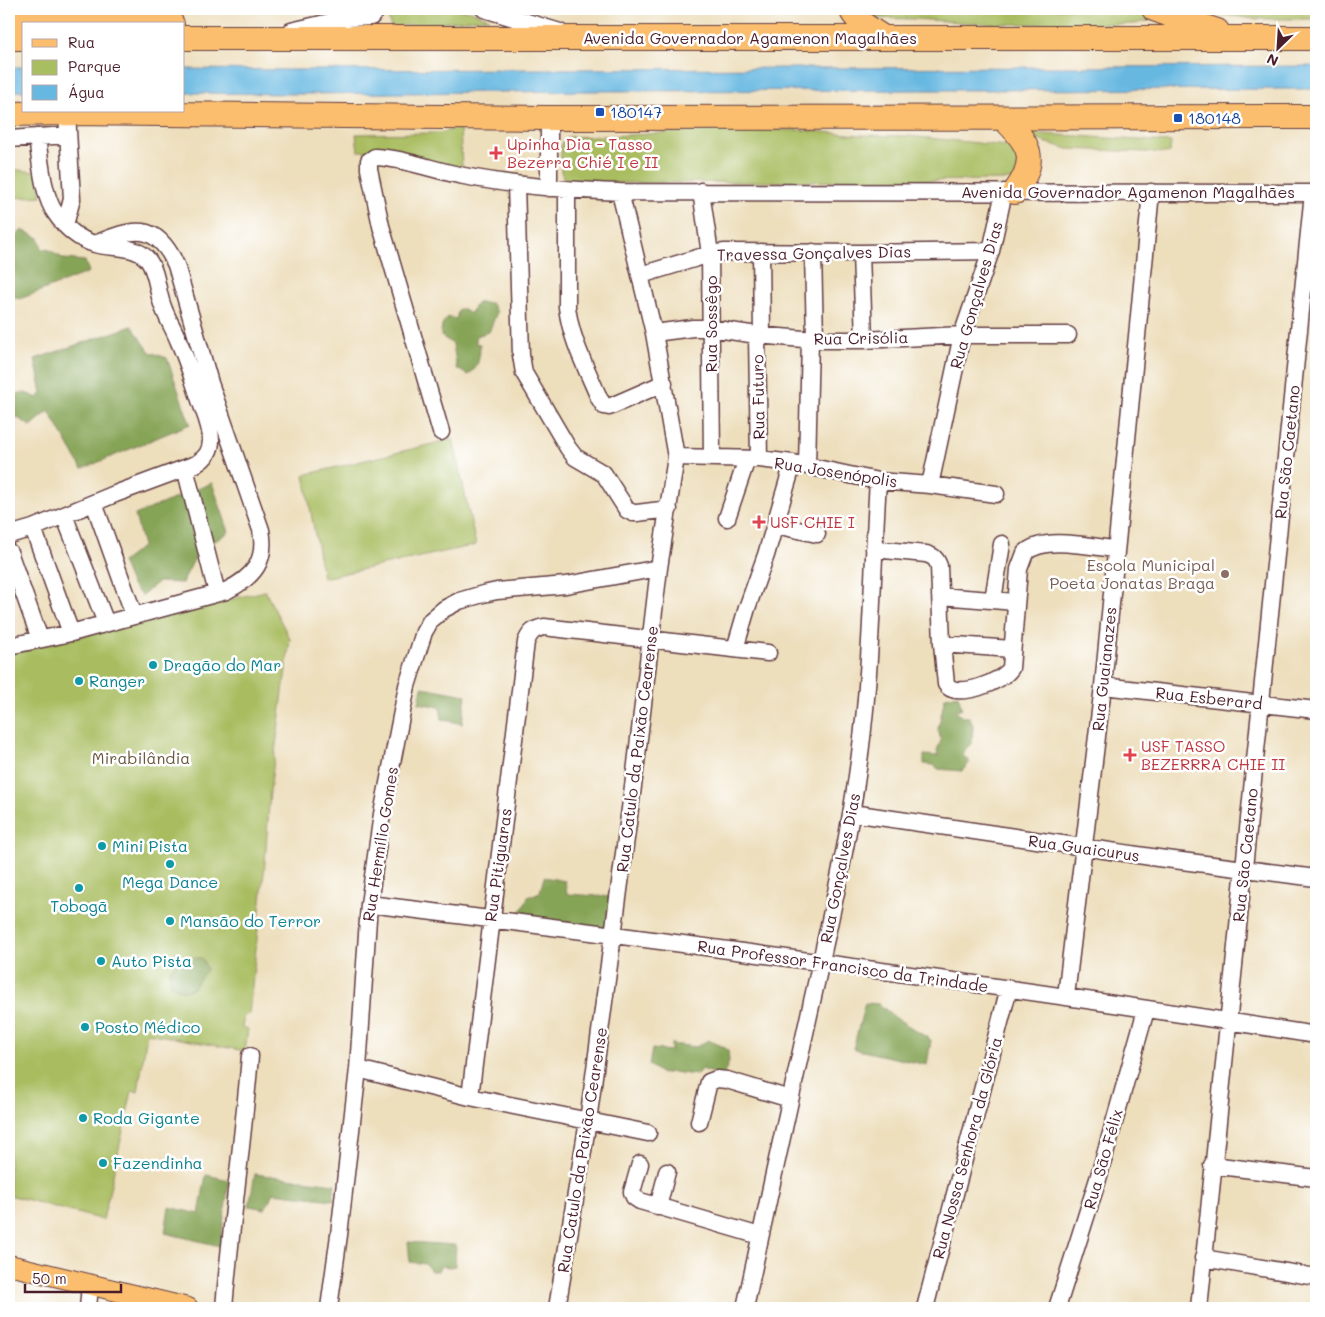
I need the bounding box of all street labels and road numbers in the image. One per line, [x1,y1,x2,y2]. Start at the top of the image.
street label: Avenida Governador Agamenon Magalhães [583,27,917,48]
street label: Avenida Governador Agamenon Magalhães [961,181,1295,202]
street label: Rua Gonçalves Dias [944,219,1007,371]
street label: Travessa Gonçalves Dias [717,240,911,265]
street label: Rua Sossêgo [700,275,721,373]
street label: Rua Crisólia [814,326,908,349]
street label: Rua Futuro [746,354,769,440]
street label: Rua São Caetano [1269,384,1304,520]
street label: Rua Josenópolis [773,451,899,492]
street label: Rua Guaianazes [1087,606,1120,732]
street label: Rua Catulo da Paixão Cearense [611,624,662,873]
street label: Rua Esberard [1155,681,1264,714]
street label: Rua Hermílio Gomes [357,765,402,923]
street label: Rua São Caetano [1227,787,1262,923]
street label: Rua Gonçalves Dias [815,791,864,945]
street label: Rua Pitiguaras [479,807,516,923]
street label: Rua Guaicurus [1027,829,1141,866]
street label: Rua Professor Francisco da Trindade [696,935,990,996]
street label: Rua Catulo da Paixão Cearense [552,1026,611,1274]
street label: Rua Nossa Senhora da Glória [927,1035,1006,1261]
street label: Rua São Félix [1078,1106,1127,1212]

